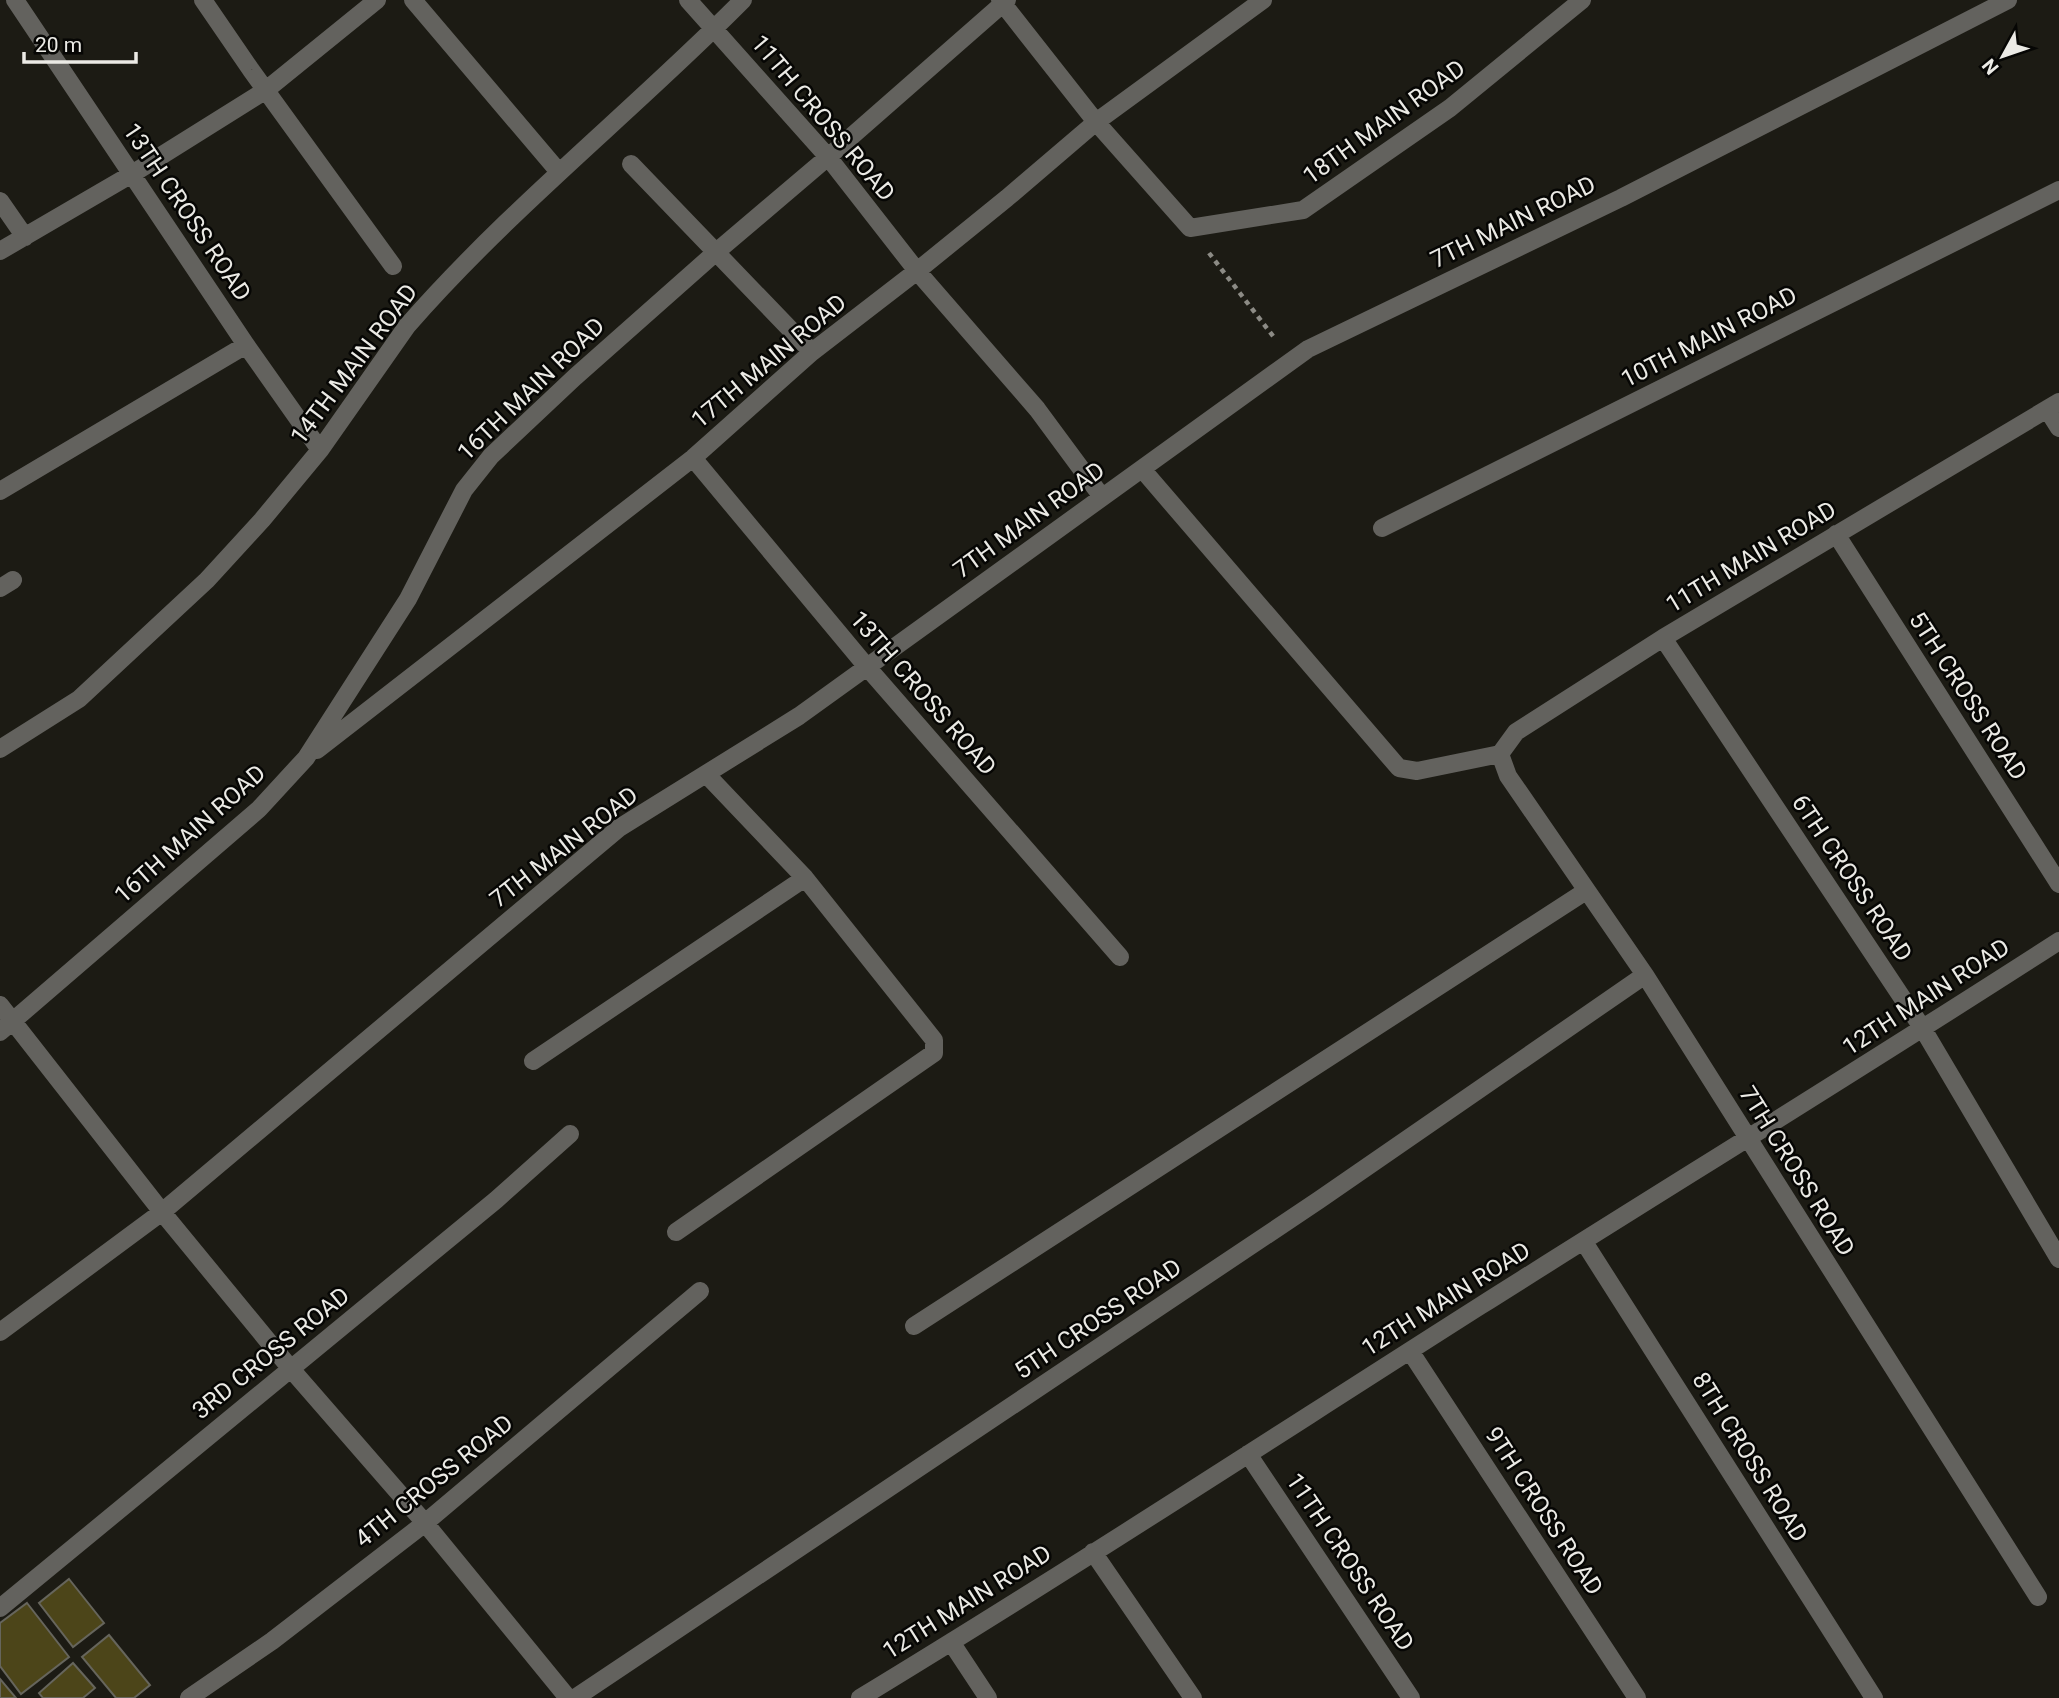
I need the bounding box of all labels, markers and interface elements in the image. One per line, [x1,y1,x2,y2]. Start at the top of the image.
scale bar [24,21,136,65]
north arrow [1968,21,2038,91]
street label: 11TH CROSS ROAD [745,29,901,207]
text: 20 m [35,33,82,57]
street label: 18TH MAIN ROAD [1298,54,1470,190]
text: N [1977,54,2003,79]
street label: 13TH CROSS ROAD [117,118,257,306]
street label: 7TH MAIN ROAD [1426,170,1600,274]
street label: 14TH MAIN ROAD [285,278,423,450]
street label: 10TH MAIN ROAD [1617,281,1801,393]
street label: 17TH MAIN ROAD [686,288,852,434]
street label: 16TH MAIN ROAD [452,312,610,466]
street label: 7TH MAIN ROAD [948,456,1110,584]
street label: 11TH MAIN ROAD [1661,495,1841,619]
street label: 13TH CROSS ROAD [844,605,1002,781]
street label: 5TH CROSS ROAD [1903,607,2033,785]
street label: 16TH MAIN ROAD [109,759,271,909]
street label: 7TH MAIN ROAD [485,781,643,913]
street label: 6TH CROSS ROAD [1786,789,1918,967]
street label: 12TH MAIN ROAD [1837,933,2015,1061]
street label: 7TH CROSS ROAD [1734,1081,1860,1261]
street label: 12TH MAIN ROAD [1357,1236,1535,1362]
street label: 5TH CROSS ROAD [1009,1253,1187,1385]
street label: 3RD CROSS ROAD [187,1281,355,1425]
street label: 8TH CROSS ROAD [1687,1367,1813,1547]
street label: 4TH CROSS ROAD [350,1409,518,1553]
street label: 9TH CROSS ROAD [1479,1422,1609,1600]
street label: 11TH CROSS ROAD [1280,1468,1420,1656]
street label: 12TH MAIN ROAD [878,1539,1056,1665]

